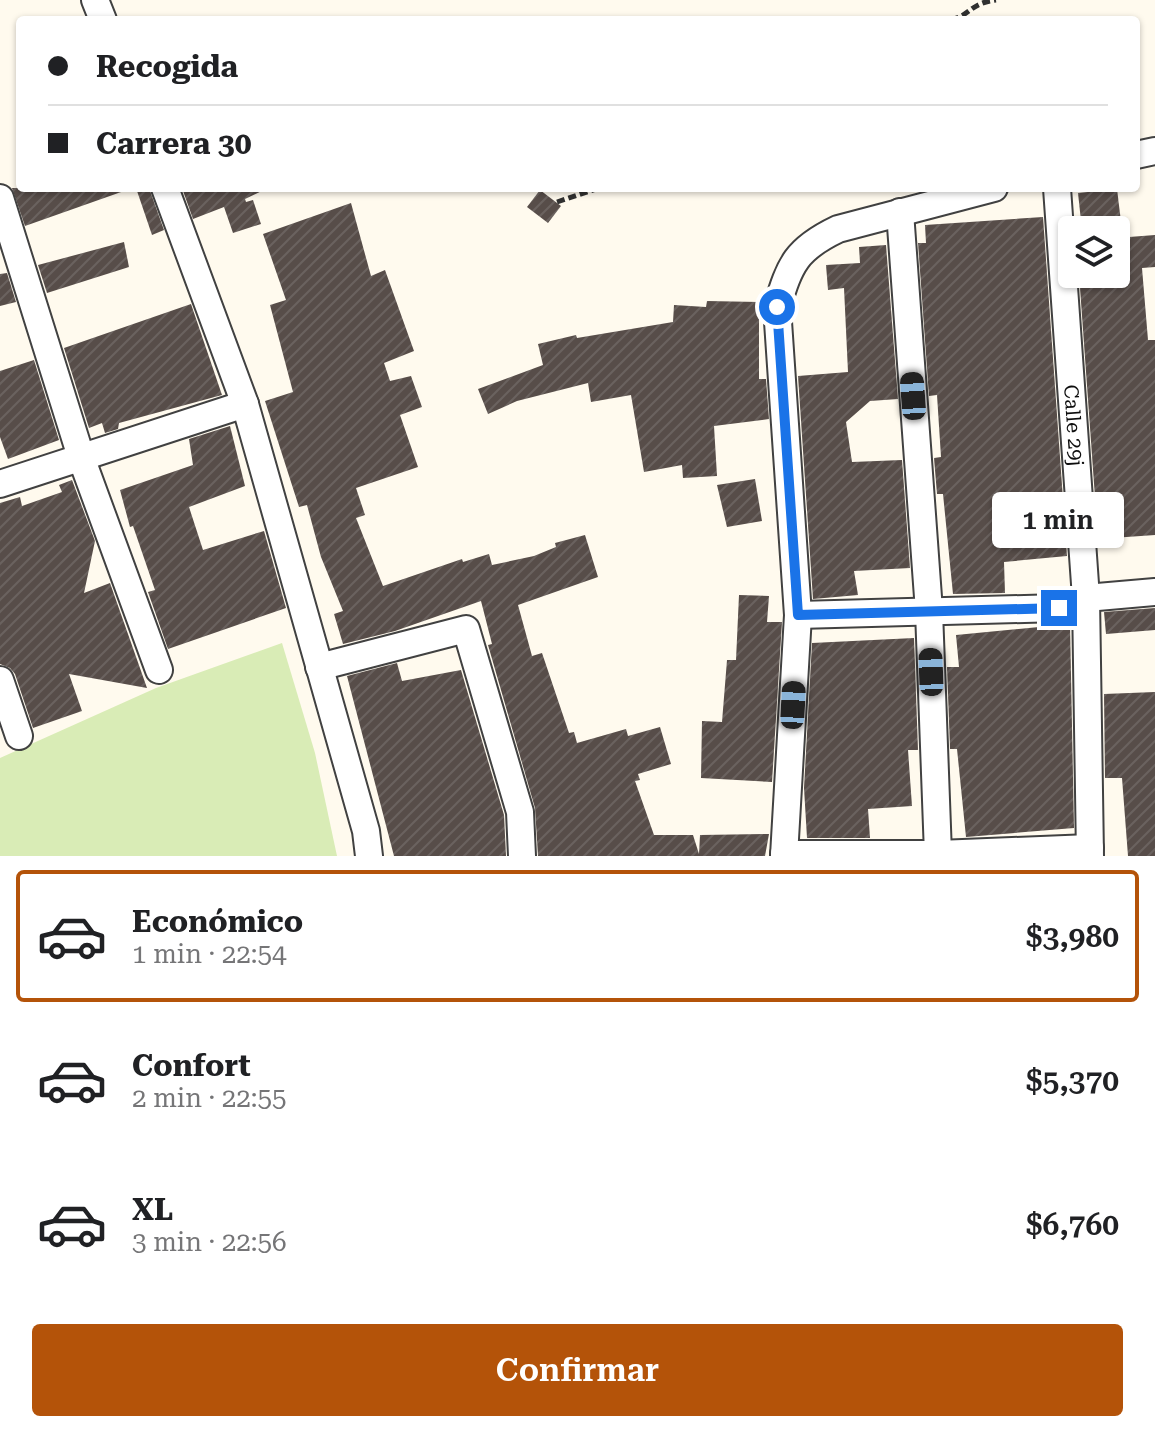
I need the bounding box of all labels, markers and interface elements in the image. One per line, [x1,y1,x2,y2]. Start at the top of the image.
text: Recogida [96,49,238,84]
text: Carrera 30 [96,126,251,161]
map controls [1058,216,1130,288]
button: layers [1058,216,1130,288]
route start [759,289,795,325]
car [899,371,927,421]
street label: Calle 29j [1059,384,1089,467]
callout: 1 min [993,492,1125,548]
text: 1 min [1022,505,1094,535]
route end [1041,590,1077,626]
car [918,648,944,696]
car [780,680,806,730]
icon: car [36,900,108,972]
text: Económico [132,904,303,939]
text: $3,980 [1026,919,1119,954]
text: 1 min · 22:54 [132,939,287,969]
icon: car [36,1044,108,1116]
text: Confort [132,1048,251,1083]
text: $5,370 [1026,1063,1119,1098]
text: 2 min · 22:55 [132,1083,287,1113]
icon: car [36,1188,108,1260]
text: XL [132,1192,173,1227]
text: $6,760 [1026,1207,1119,1242]
text: 3 min · 22:56 [132,1227,287,1257]
button: Confirmar [32,1324,1123,1416]

